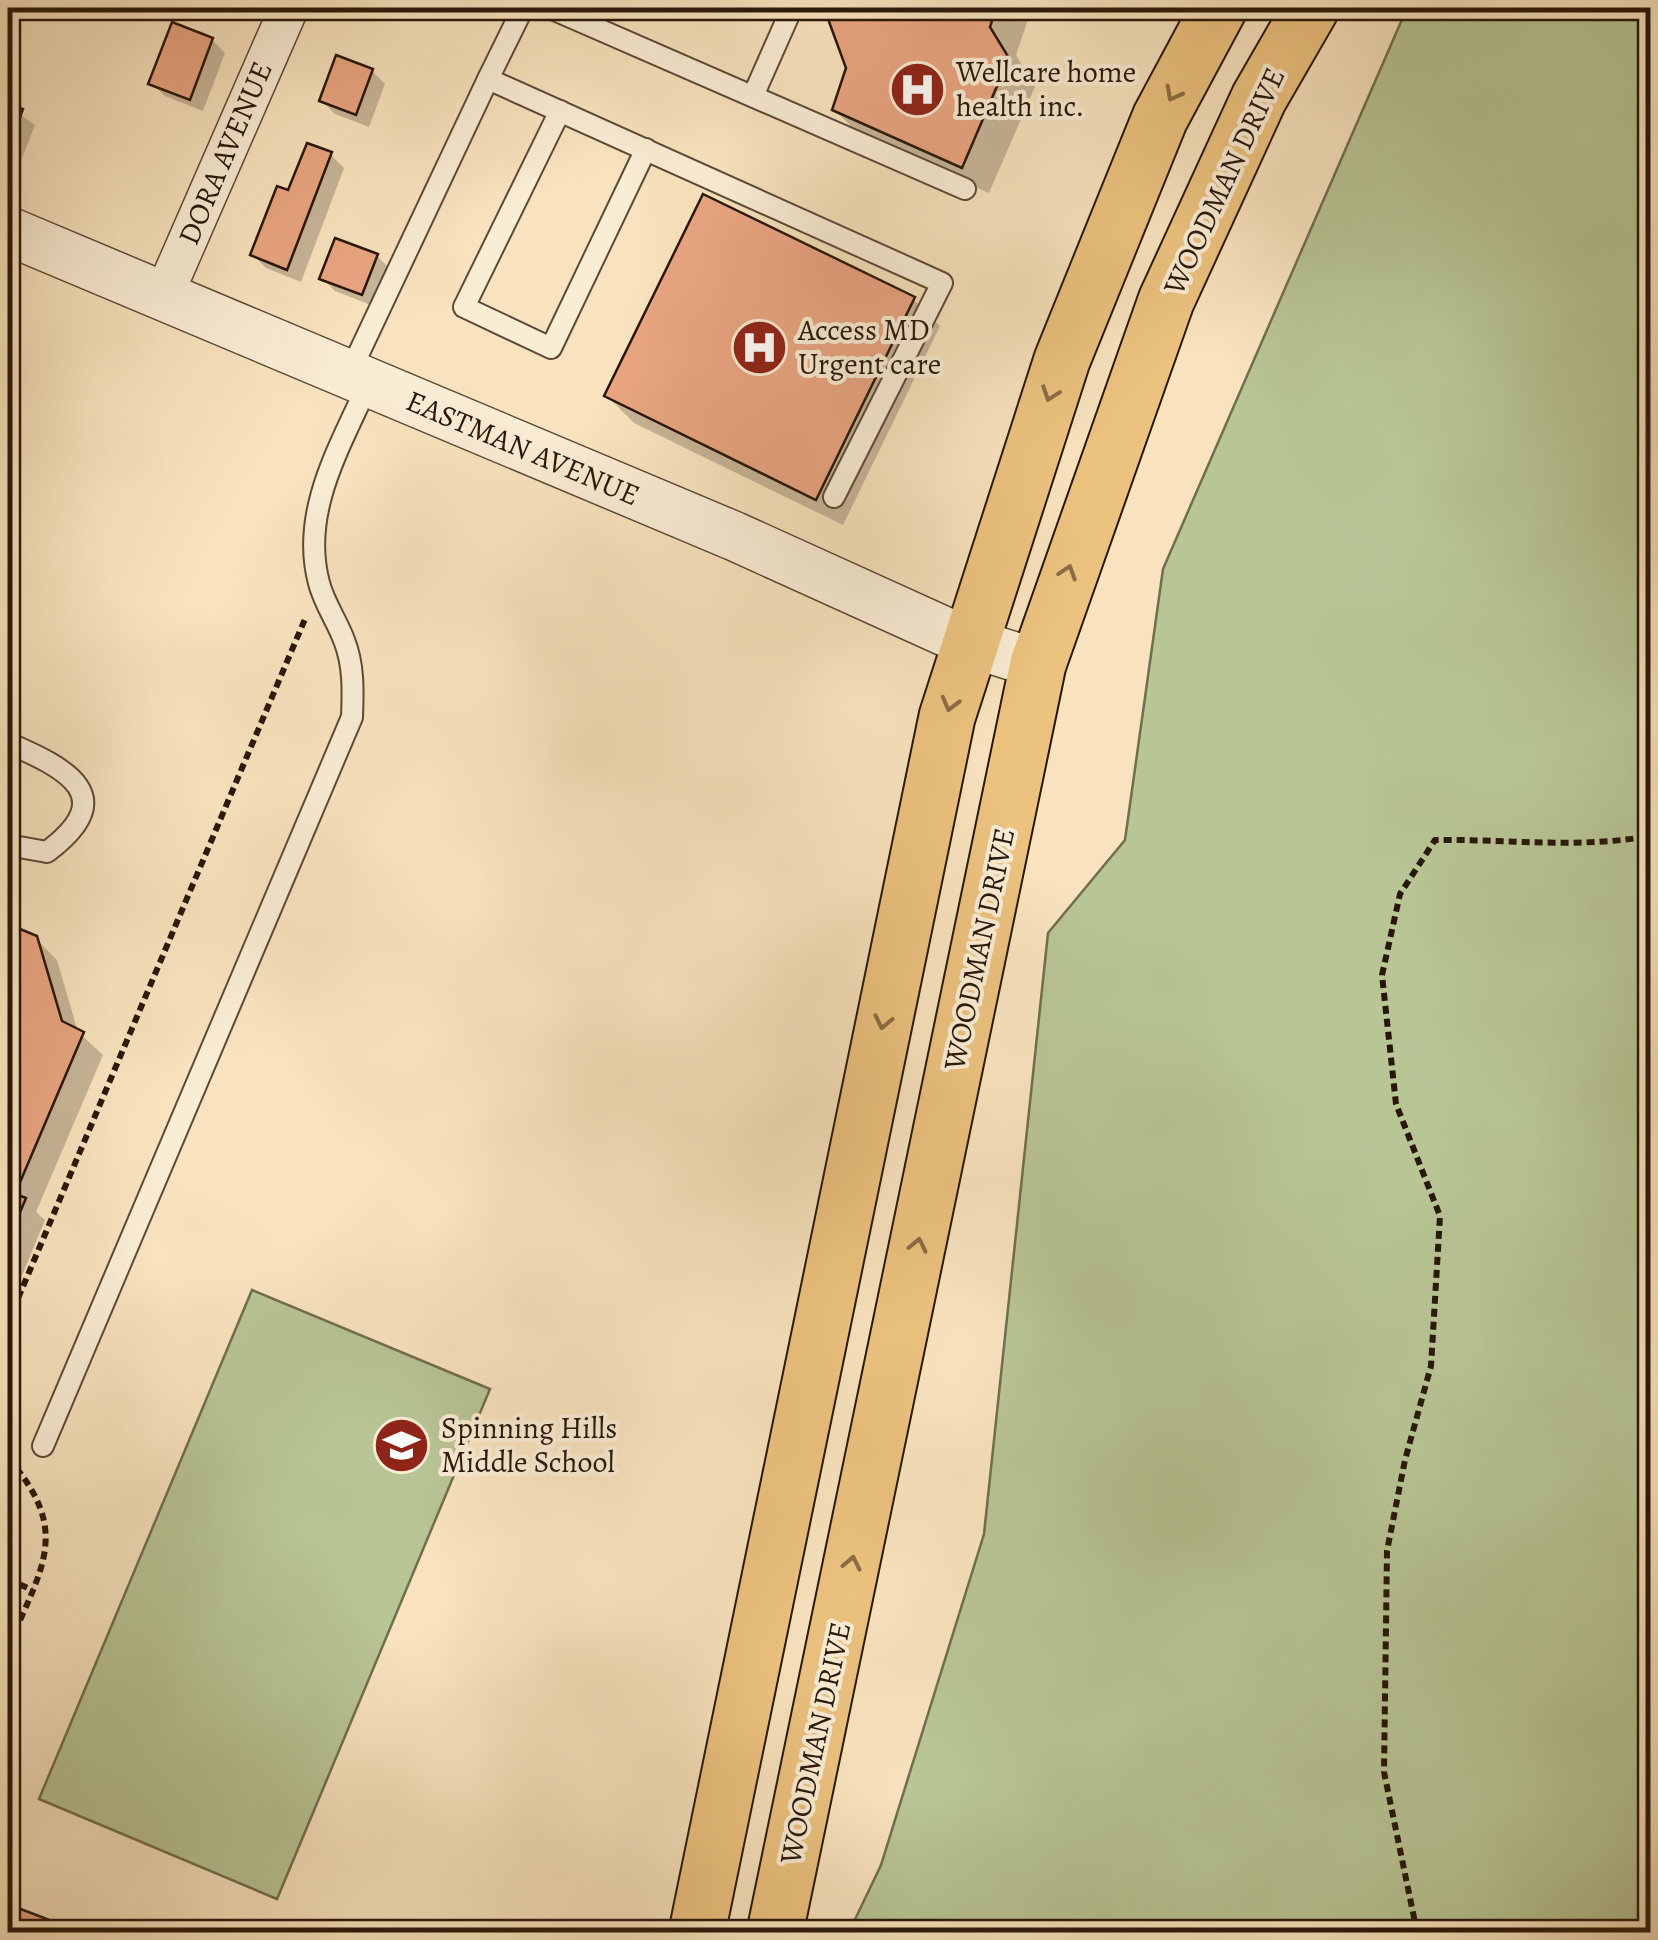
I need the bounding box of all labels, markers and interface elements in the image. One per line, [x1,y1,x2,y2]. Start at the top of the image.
place label: Wellcare home health inc. [955,52,1136,126]
street label: DORA AVENUE [168,55,282,251]
hospital icon: Wellcare home health inc. [887,59,947,119]
street label: WOODMAN DRIVE [1153,61,1294,302]
one-way arrow [1166,83,1185,101]
place label: Access MD Urgent care [797,310,941,384]
hospital icon: Access MD Urgent care [729,317,789,377]
street label: EASTMAN AVENUE [400,381,646,515]
one-way arrow [1042,385,1062,402]
one-way arrow [1057,564,1077,581]
one-way arrow [941,695,962,712]
street label: WOODMAN DRIVE [934,824,1024,1075]
one-way arrow [873,1013,894,1030]
one-way arrow [906,1236,927,1253]
place label: Spinning Hills Middle School [441,1408,617,1482]
school or university icon: Spinning Hills Middle School [372,1415,432,1475]
one-way arrow [840,1555,861,1572]
street label: WOODMAN DRIVE [770,1618,860,1869]

